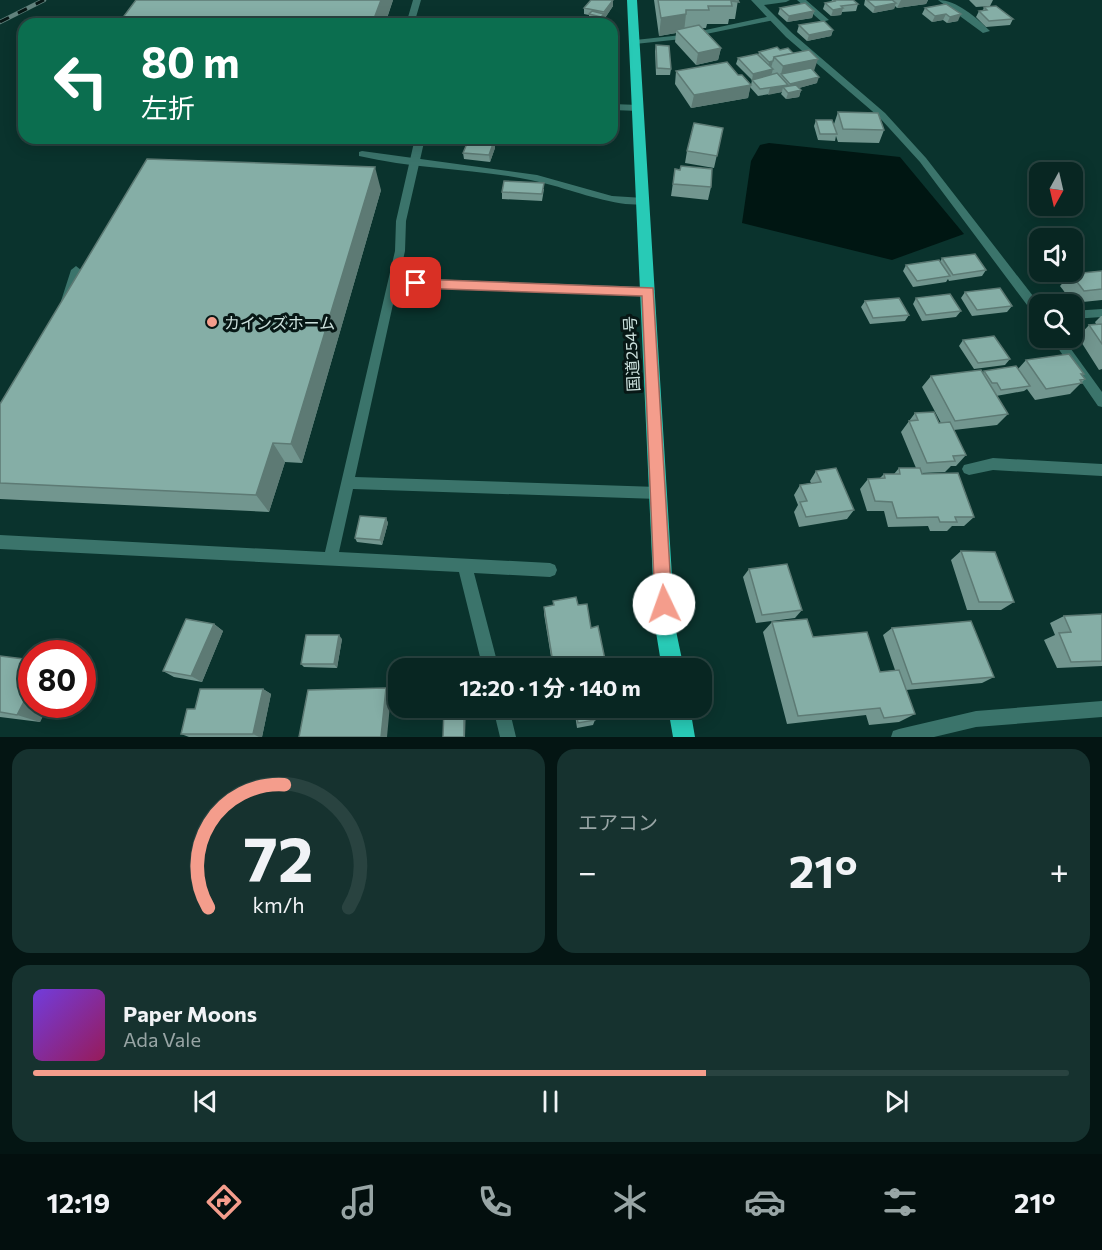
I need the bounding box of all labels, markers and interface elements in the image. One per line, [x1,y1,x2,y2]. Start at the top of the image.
text: 80 m [141,35,240,87]
icon: left [42,42,120,120]
text: 左折 [141,91,195,124]
north arrow [1029,162,1083,216]
map controls [1029,162,1083,348]
button: sound [1029,228,1083,282]
pin [390,257,441,308]
icon: arrive [399,266,432,299]
button: search [1029,294,1083,348]
place label: カインズホーム [224,313,335,332]
marker: カインズホーム [205,315,219,329]
street label: 国道254号 [620,316,642,392]
position arrow [632,572,696,636]
speed limit sign: 80 [18,640,96,718]
text: 12:20 · 1 分 · 140 m [459,674,641,701]
text: エアコン [578,810,658,834]
text: 72 [244,819,313,895]
text: 21° [789,842,858,897]
text: − [578,850,597,891]
text: + [1050,850,1069,891]
text: km/h [252,891,305,917]
text: Paper Moons [123,1000,257,1027]
text: Ada Vale [123,1027,201,1051]
icon: previous [189,1085,222,1118]
icon: pause [534,1085,567,1118]
icon: next [880,1085,913,1118]
icon: directions [203,1181,245,1223]
icon: music [338,1181,380,1223]
icon: phone [474,1181,516,1223]
icon: climate [609,1181,651,1223]
icon: car [744,1181,786,1223]
icon: filters [879,1181,921,1223]
text: 12:19 [47,1186,110,1219]
text: 21° [1014,1186,1055,1219]

